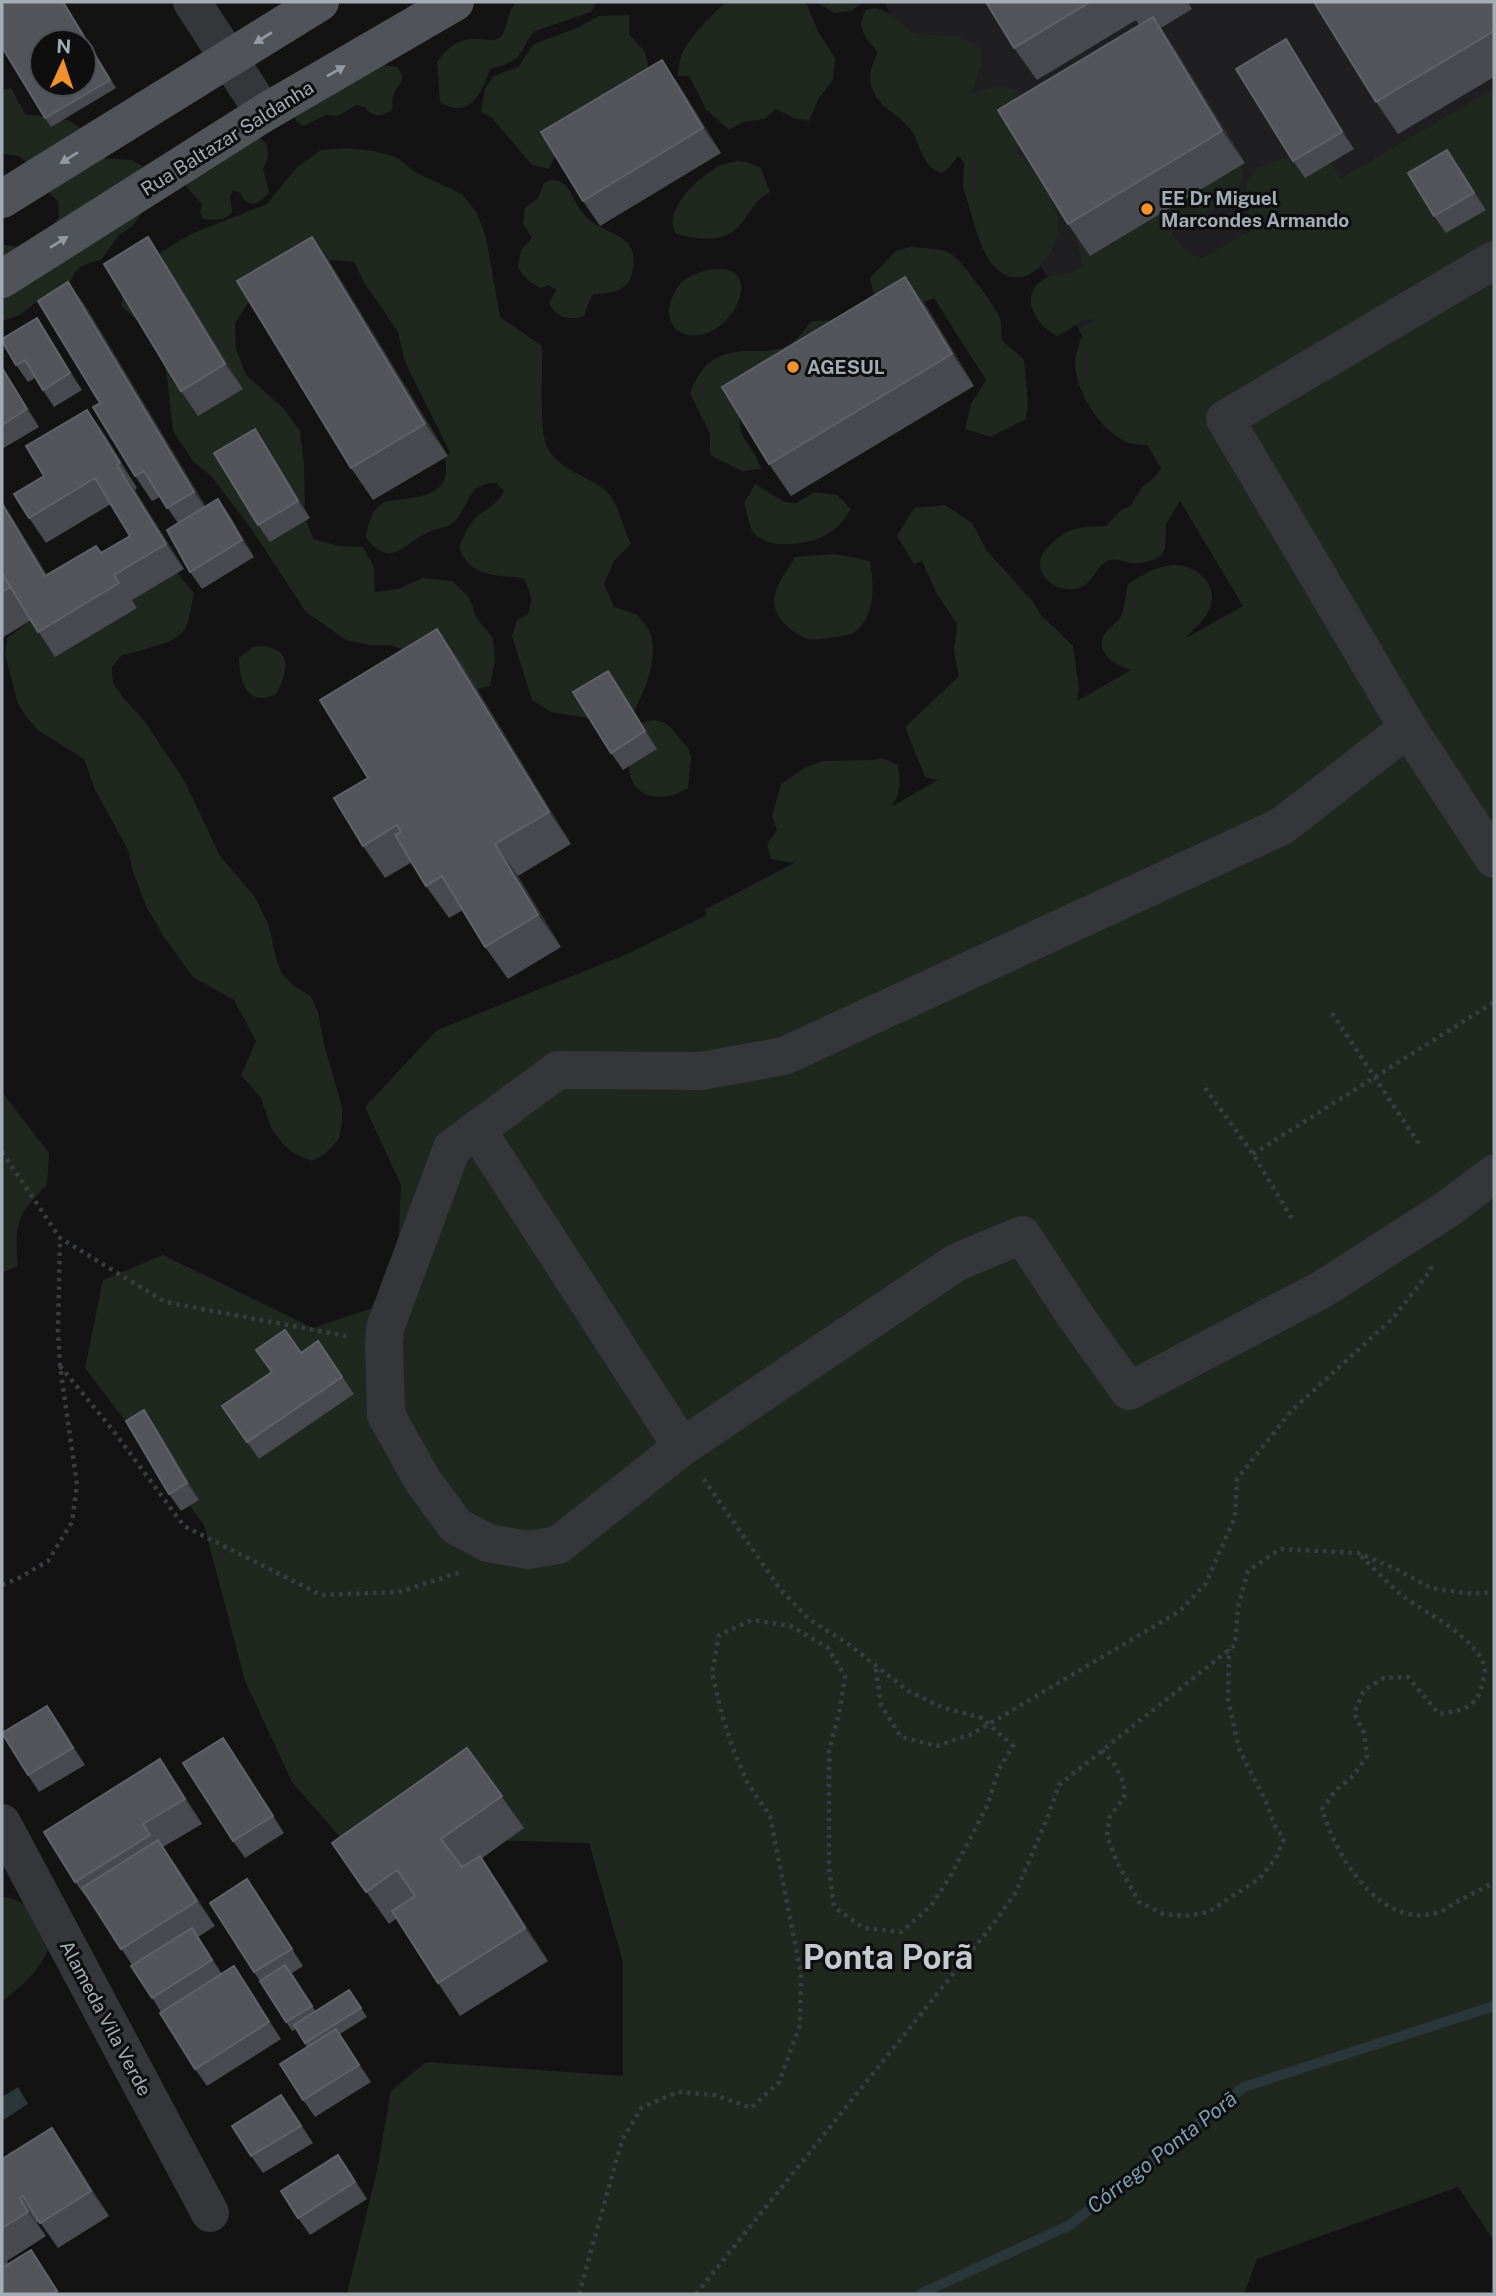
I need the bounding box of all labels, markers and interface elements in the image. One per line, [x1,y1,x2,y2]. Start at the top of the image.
north arrow [28,28,98,98]
one-way arrow [253,32,272,45]
text: N [56,35,72,57]
one-way arrow [327,65,346,77]
street label: Rua Baltazar Saldanha [137,76,317,200]
one-way arrow [60,151,79,164]
place label: EE Dr Miguel Marcondes Armando [1161,187,1349,231]
marker: EE Dr Miguel Marcondes Armando [1139,201,1155,217]
one-way arrow [50,236,69,249]
place label: AGESUL [807,356,885,378]
marker: AGESUL [785,359,801,375]
street label: Alameda Vila Verde [56,1937,156,2099]
district label: Ponta Porã [803,1938,973,1976]
water label: Córrego Ponta Porã [1082,2086,1242,2218]

